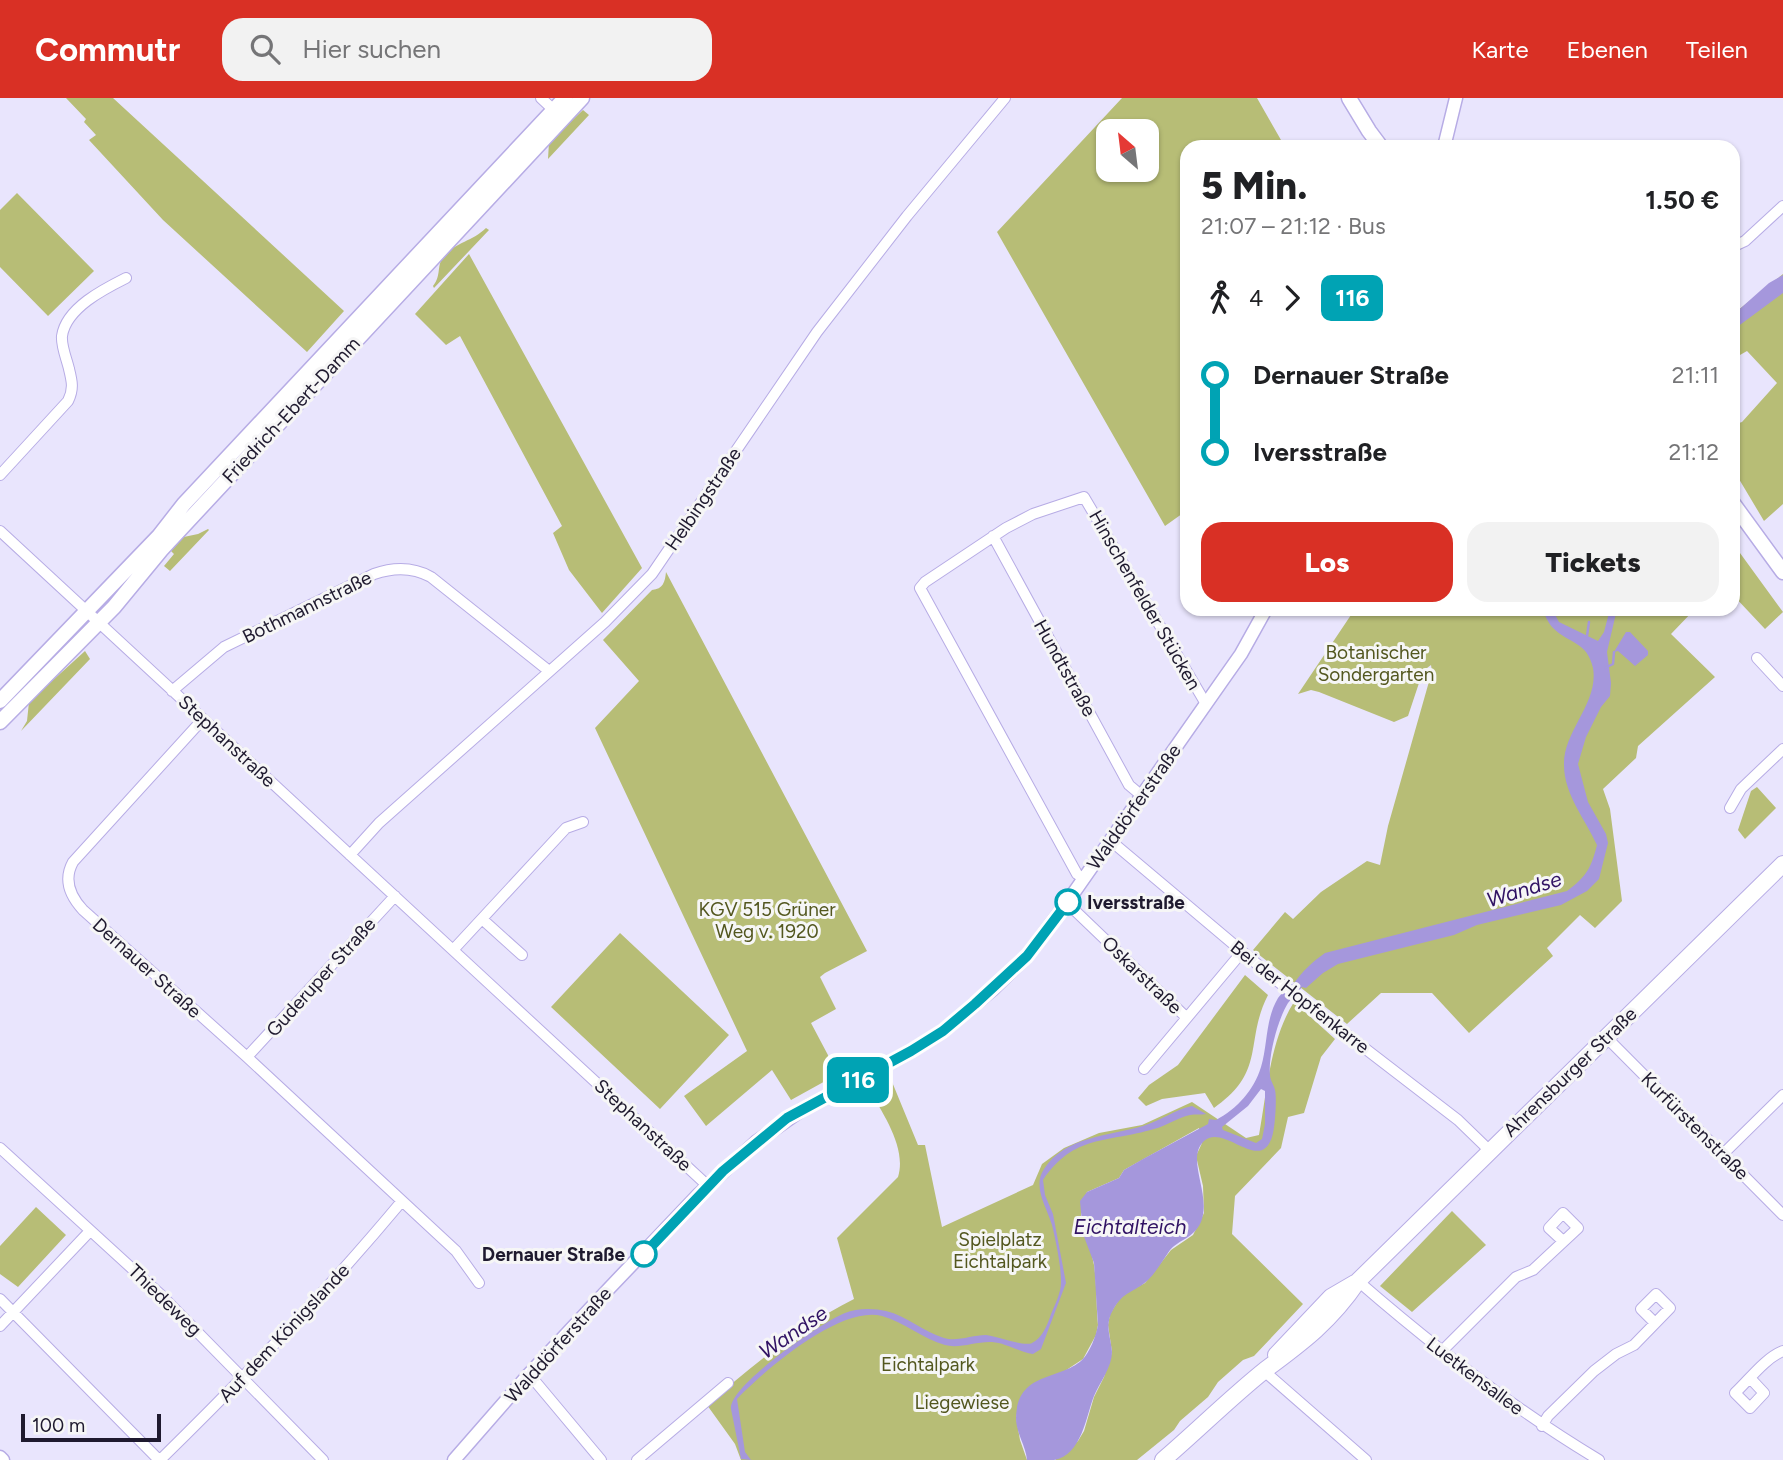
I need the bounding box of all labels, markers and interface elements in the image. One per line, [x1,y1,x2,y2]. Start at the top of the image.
search box [222,18,712,81]
text: Commutr [35,30,180,69]
icon: search [246,30,284,68]
text: Hier suchen [302,33,441,65]
text: Karte [1472,35,1529,64]
text: Ebenen [1567,35,1648,64]
text: Teilen [1686,35,1748,64]
north arrow [1096,119,1158,182]
map controls [1096,119,1159,182]
text: 5 Min. [1201,163,1307,209]
text: 1.50 € [1645,184,1719,216]
text: 21:07 – 21:12 · Bus [1201,212,1386,240]
icon: walk [1201,279,1239,317]
icon: forward [1273,279,1311,317]
text: 116 [1335,283,1369,312]
text: 4 [1249,284,1263,312]
street label: Friedrich-Ebert-Damm [217,332,365,488]
text: Dernauer Straße [1253,359,1449,391]
text: 21:11 [1672,361,1719,389]
text: Iversstraße [1253,436,1387,468]
text: 21:12 [1668,438,1719,466]
street label: Helbingstraße [660,443,746,555]
street label: Hinschenfelder Stücken [1084,506,1206,694]
button: Los [1201,522,1453,602]
button: Tickets [1467,522,1719,602]
street label: Bothmannstraße [239,566,375,648]
street label: Hundtstraße [1029,616,1101,720]
park label: Botanischer Sondergarten [1318,641,1434,686]
street label: Stephanstraße [174,690,280,792]
street label: Walddörferstraße [1082,740,1186,874]
water label: Wandse [1484,866,1565,912]
marker: Iversstraße [1055,889,1081,915]
place label: Iversstraße [1087,891,1185,914]
park label: KGV 515 Grüner Weg v. 1920 [698,898,836,943]
street label: Dernauer Straße [88,913,206,1023]
street label: Guderuper Straße [261,913,381,1041]
street label: Oskarstraße [1097,931,1187,1019]
street label: Bei der Hopfenkarre [1226,936,1374,1058]
street label: Ahrensburger Straße [1499,1002,1641,1142]
line badge: 116 [818,1057,898,1103]
text: 116 [841,1065,875,1094]
street label: Kurfürstenstraße [1636,1067,1754,1185]
street label: Stephanstraße [590,1074,696,1176]
water label: Eichtalteich [1073,1214,1187,1239]
park label: Spielplatz Eichtalpark [953,1228,1048,1273]
marker: Dernauer Straße [631,1241,657,1267]
place label: Dernauer Straße [482,1243,625,1266]
street label: Thiedeweg [123,1259,207,1341]
street label: Auf dem Königslande [214,1259,354,1407]
street label: Walddörferstraße [500,1282,616,1408]
water label: Wandse [754,1300,832,1364]
street label: Luetkensallee [1422,1332,1528,1420]
park label: Eichtalpark [881,1353,976,1376]
park label: Liegewiese [915,1391,1009,1414]
scale bar [21,1411,161,1443]
text: 100 m [32,1414,85,1437]

